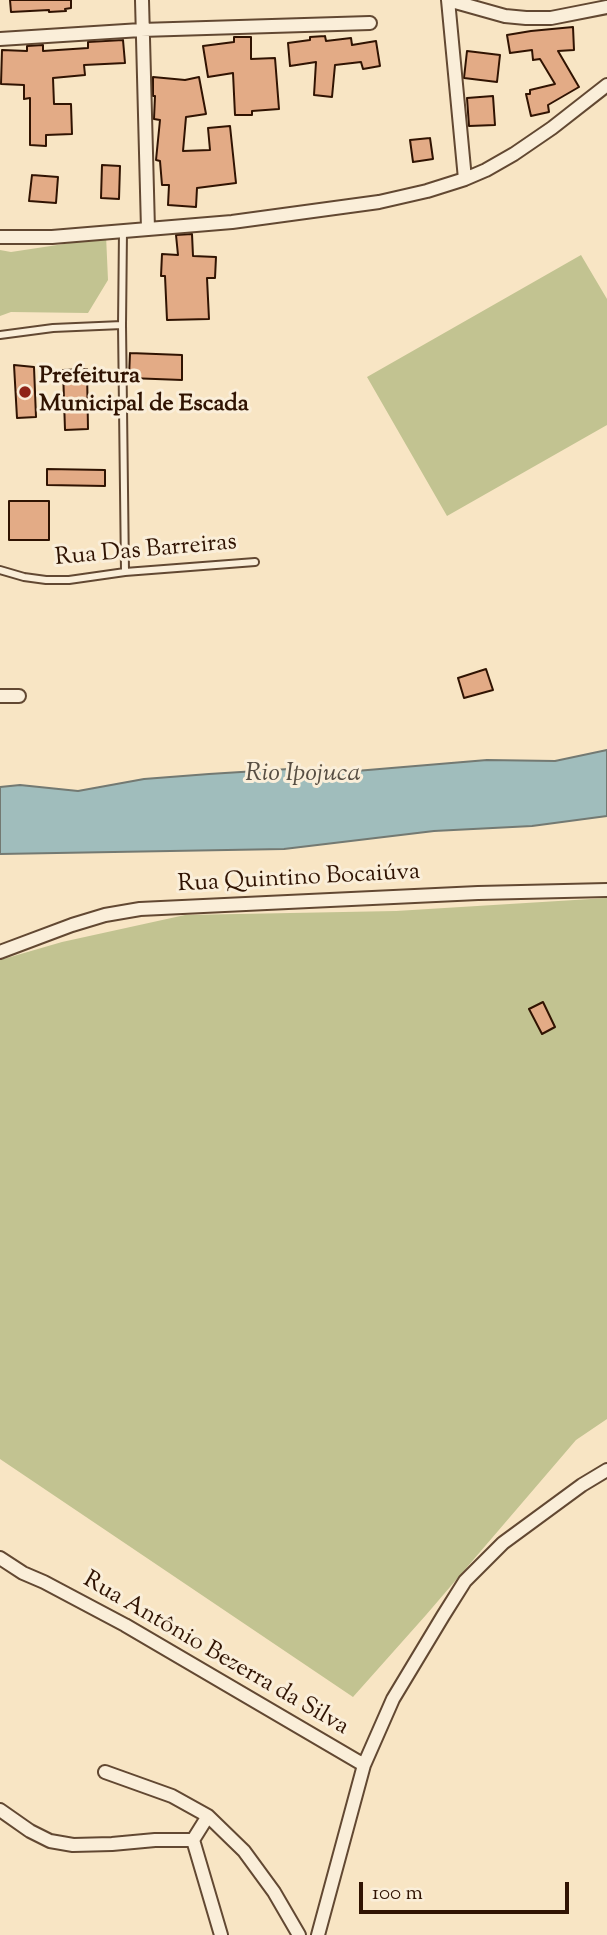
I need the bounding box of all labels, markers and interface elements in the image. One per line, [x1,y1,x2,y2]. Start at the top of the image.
place label: Prefeitura Municipal de Escada [39,364,249,420]
marker: Prefeitura Municipal de Escada [17,384,33,400]
street label: Rua Das Barreiras [54,530,238,574]
water label: Rio Ipojuca [245,760,361,792]
street label: Rua Quintino Bocaiúva [177,859,421,901]
street label: Rua Antônio Bezerra da Silva [77,1567,353,1743]
scale bar [362,1868,572,1912]
text: 100 m [372,1879,423,1909]

